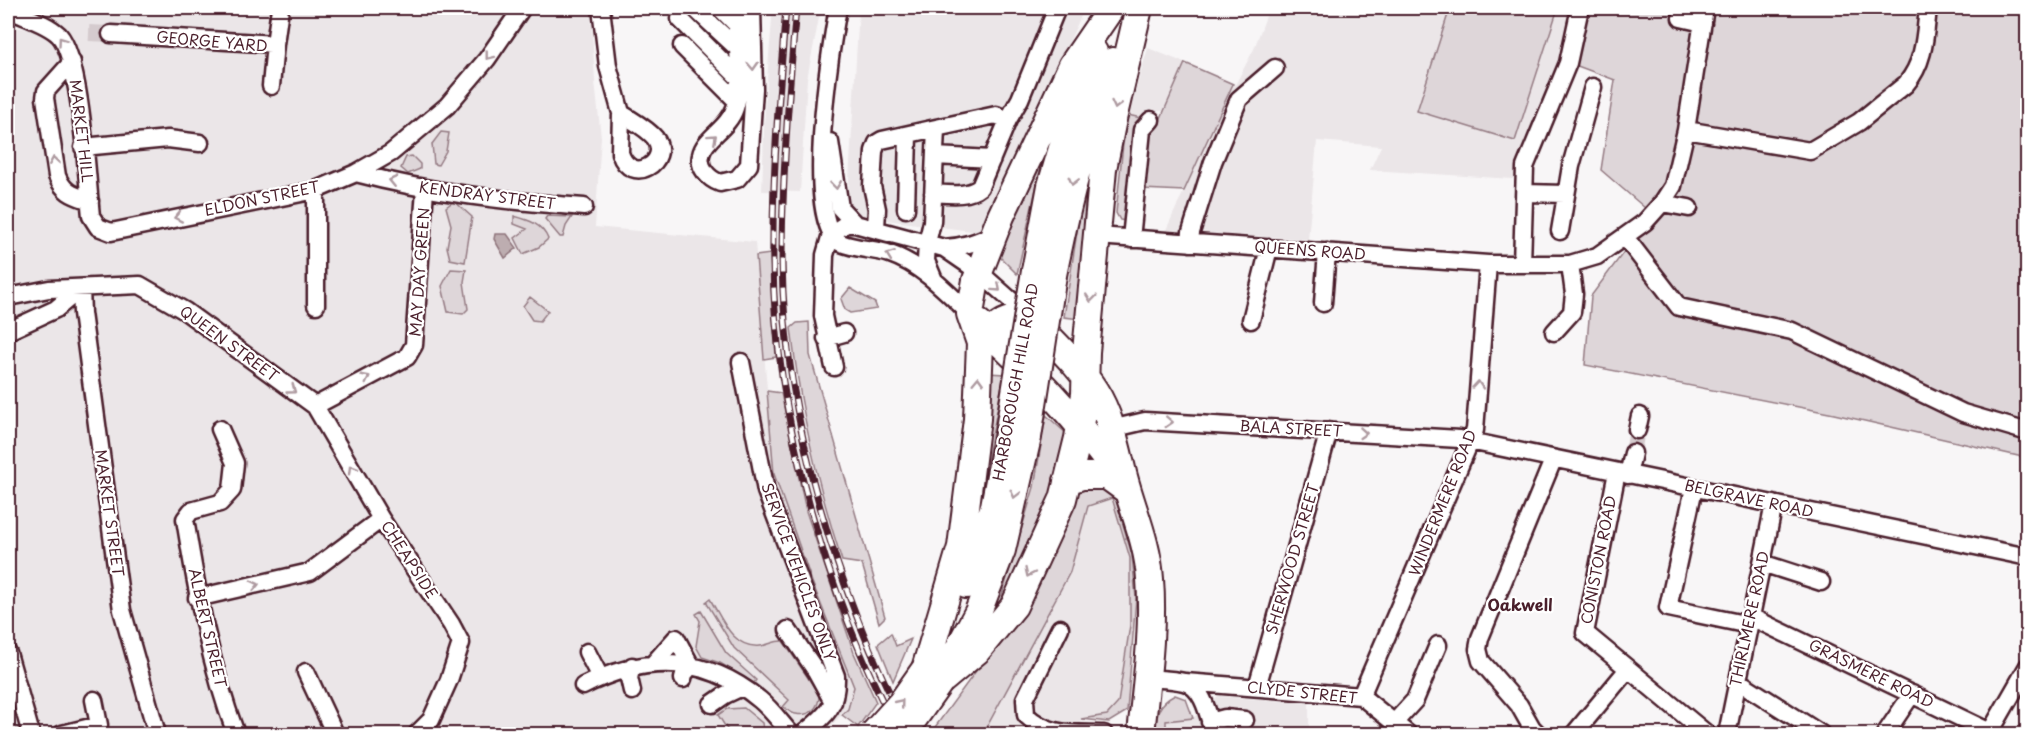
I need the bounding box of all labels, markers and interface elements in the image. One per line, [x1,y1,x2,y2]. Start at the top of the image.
street label: GEORGE YARD [155,24,269,57]
one-way arrow [58,36,69,47]
one-way arrow [486,50,497,61]
one-way arrow [746,61,759,70]
street label: MARKET HILL [65,78,100,184]
one-way arrow [1111,100,1124,110]
one-way arrow [707,134,717,145]
one-way arrow [49,156,61,166]
street label: ELDON STREET [202,174,322,221]
street label: KENDRAY STREET [418,175,558,214]
one-way arrow [388,176,398,189]
one-way arrow [1068,176,1081,186]
one-way arrow [829,180,841,189]
street label: MAY DAY GREEN [403,207,434,337]
one-way arrow [173,210,183,223]
street label: QUEENS ROAD [1254,234,1367,265]
one-way arrow [885,250,896,262]
street label: HARBOROUGH HILL ROAD [986,281,1043,483]
one-way arrow [990,281,1001,292]
one-way arrow [1085,294,1098,303]
street label: QUEEN STREET [176,299,285,387]
one-way arrow [360,374,370,385]
one-way arrow [972,376,985,385]
one-way arrow [1472,381,1485,390]
one-way arrow [286,382,297,393]
street label: BALA STREET [1239,413,1344,442]
one-way arrow [1164,416,1173,429]
street label: WINDERMERE ROAD [1402,426,1482,579]
one-way arrow [1359,427,1368,440]
street label: MARKET STREET [90,448,131,579]
one-way arrow [347,465,359,475]
street label: BELGRAVE ROAD [1683,473,1816,522]
street label: SERVICE VEHICLES ONLY [756,479,843,664]
street label: SHERWOOD STREET [1259,480,1324,637]
one-way arrow [1010,489,1023,499]
street label: CONISTON ROAD [1574,493,1621,626]
street label: CHEAPSIDE [376,515,444,603]
street label: THIRLMERE ROAD [1723,549,1774,689]
street label: ALBERT STREET [184,566,234,690]
one-way arrow [1025,567,1037,578]
one-way arrow [249,579,259,592]
district label: Oakwell [1487,592,1553,616]
street label: GRASMERE ROAD [1805,632,1938,713]
street label: CLYDE STREET [1246,674,1359,709]
one-way arrow [893,699,904,710]

